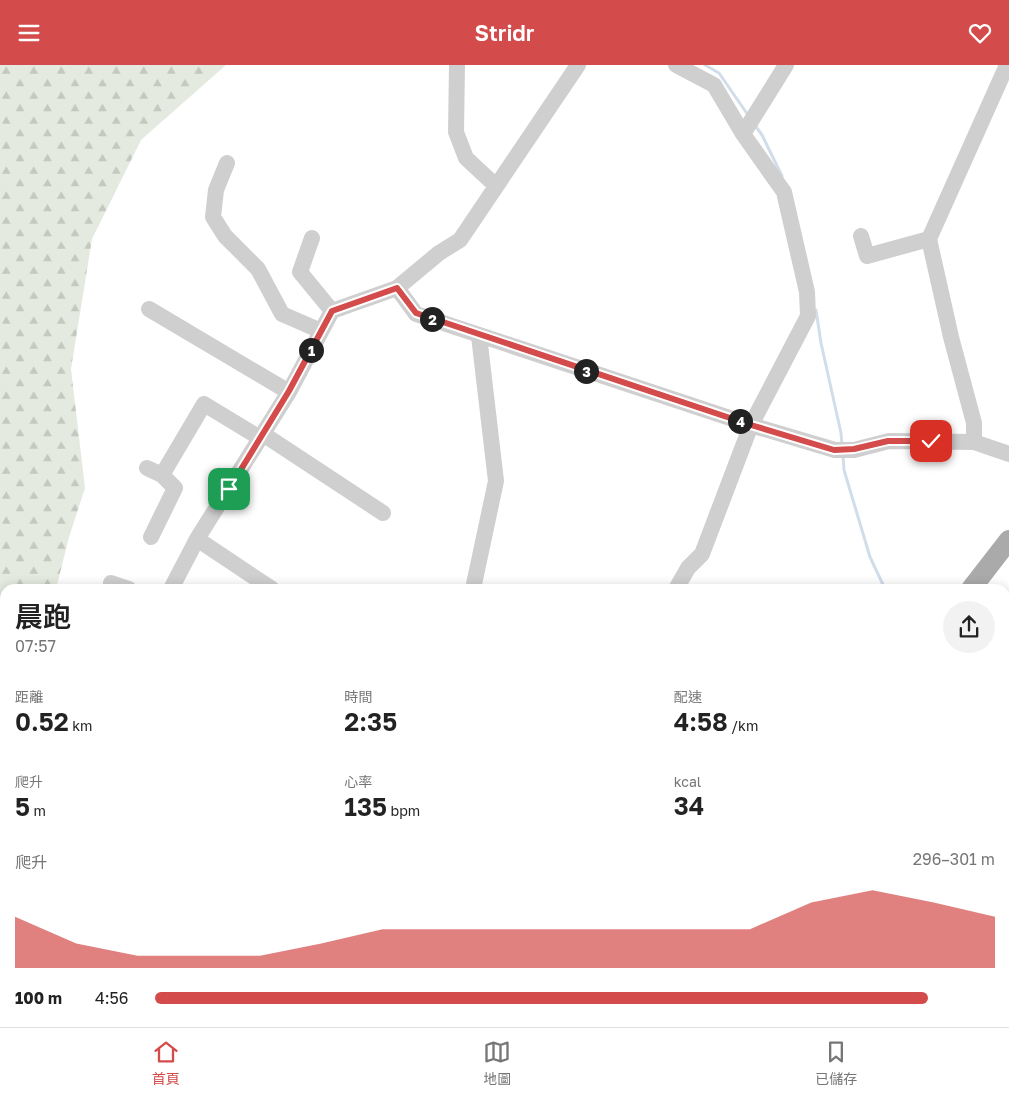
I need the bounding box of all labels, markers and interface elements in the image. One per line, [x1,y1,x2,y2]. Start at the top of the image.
icon: menu [15,19,43,47]
text: Stridr [475,19,534,46]
icon: heart [966,19,994,47]
pin: 2 [420,307,444,331]
text: 2 [428,311,437,328]
pin: 1 [298,337,324,363]
text: 1 [308,342,315,359]
pin: 3 [574,359,598,383]
text: 3 [582,363,591,380]
pin: 4 [728,409,752,433]
text: 4 [736,413,745,430]
pin [910,420,952,462]
icon: check [917,427,945,455]
pin [208,468,250,510]
icon: arrive [215,475,243,503]
text: 晨跑 [15,600,71,633]
button: share [943,601,995,653]
text: 07:57 [15,636,56,656]
text: 距離 [15,688,43,705]
text: 時間 [344,688,372,705]
text: 配速 [674,688,702,705]
text: 0.52 [15,706,69,737]
text: 2:35 [344,706,397,737]
text: 4:58 [674,706,728,737]
text: km [69,717,93,734]
text: /km [728,717,758,734]
text: 爬升 [15,773,43,790]
text: 心率 [344,773,372,790]
text: kcal [674,773,701,790]
text: 34 [674,790,704,821]
text: 5 [15,791,30,822]
text: 135 [344,791,387,822]
text: m [30,802,46,819]
text: bpm [387,802,420,819]
text: 296–301 m [913,849,995,869]
text: 爬升 [15,852,47,872]
text: 100 m [15,988,62,1008]
text: 4:56 [95,988,129,1008]
tab: 首頁 [152,1038,180,1088]
tab: 地圖 [483,1038,511,1088]
tab: 已儲存 [815,1038,857,1088]

